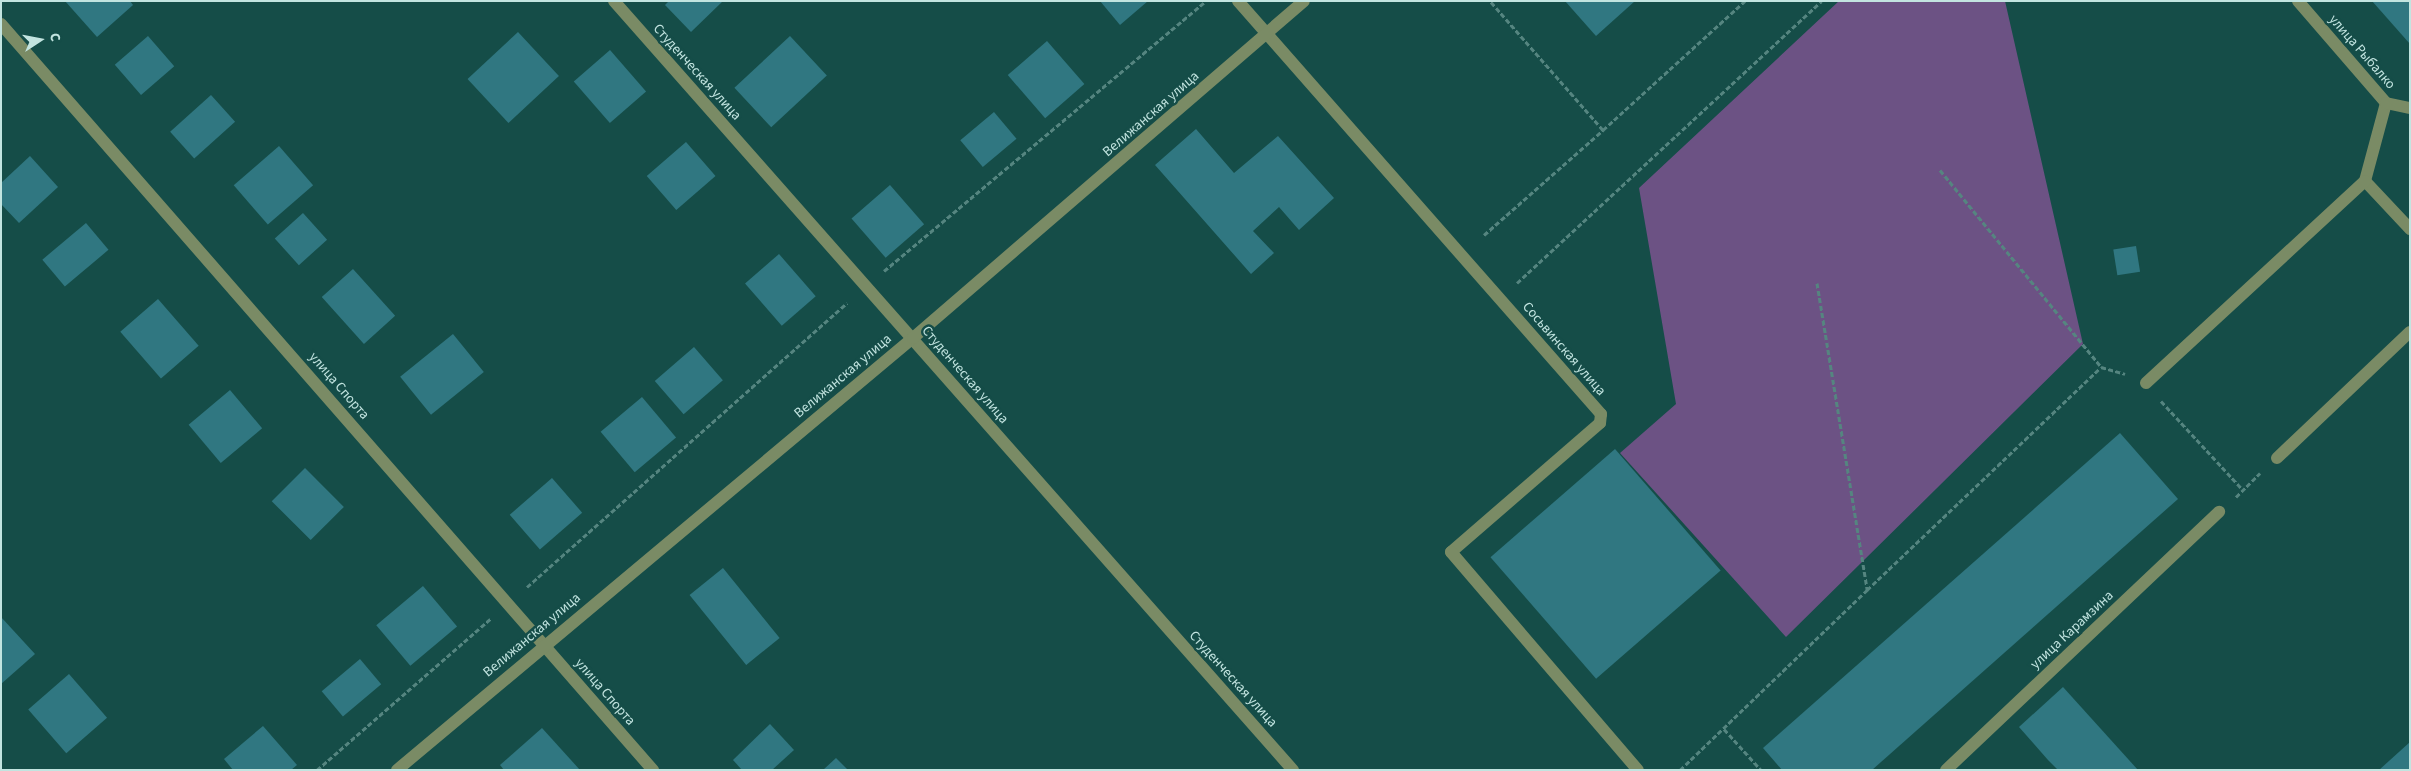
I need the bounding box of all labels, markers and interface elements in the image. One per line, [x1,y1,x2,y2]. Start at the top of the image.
street label: улица Рыбалко [2325,11,2399,93]
north arrow [15,15,65,65]
street label: Студенческая улица [649,20,745,124]
text: С [44,31,65,43]
street label: Велижанская улица [1099,68,1203,160]
street label: Сосьвинская улица [1519,299,1609,399]
street label: Студенческая улица [918,323,1012,427]
street label: Велижанская улица [791,330,895,422]
street label: улица Спорта [305,349,373,423]
street label: улица Карамзина [2027,587,2117,673]
street label: Велижанская улица [480,589,584,681]
street label: Студенческая улица [1185,627,1281,731]
street label: улица Спорта [571,655,639,729]

